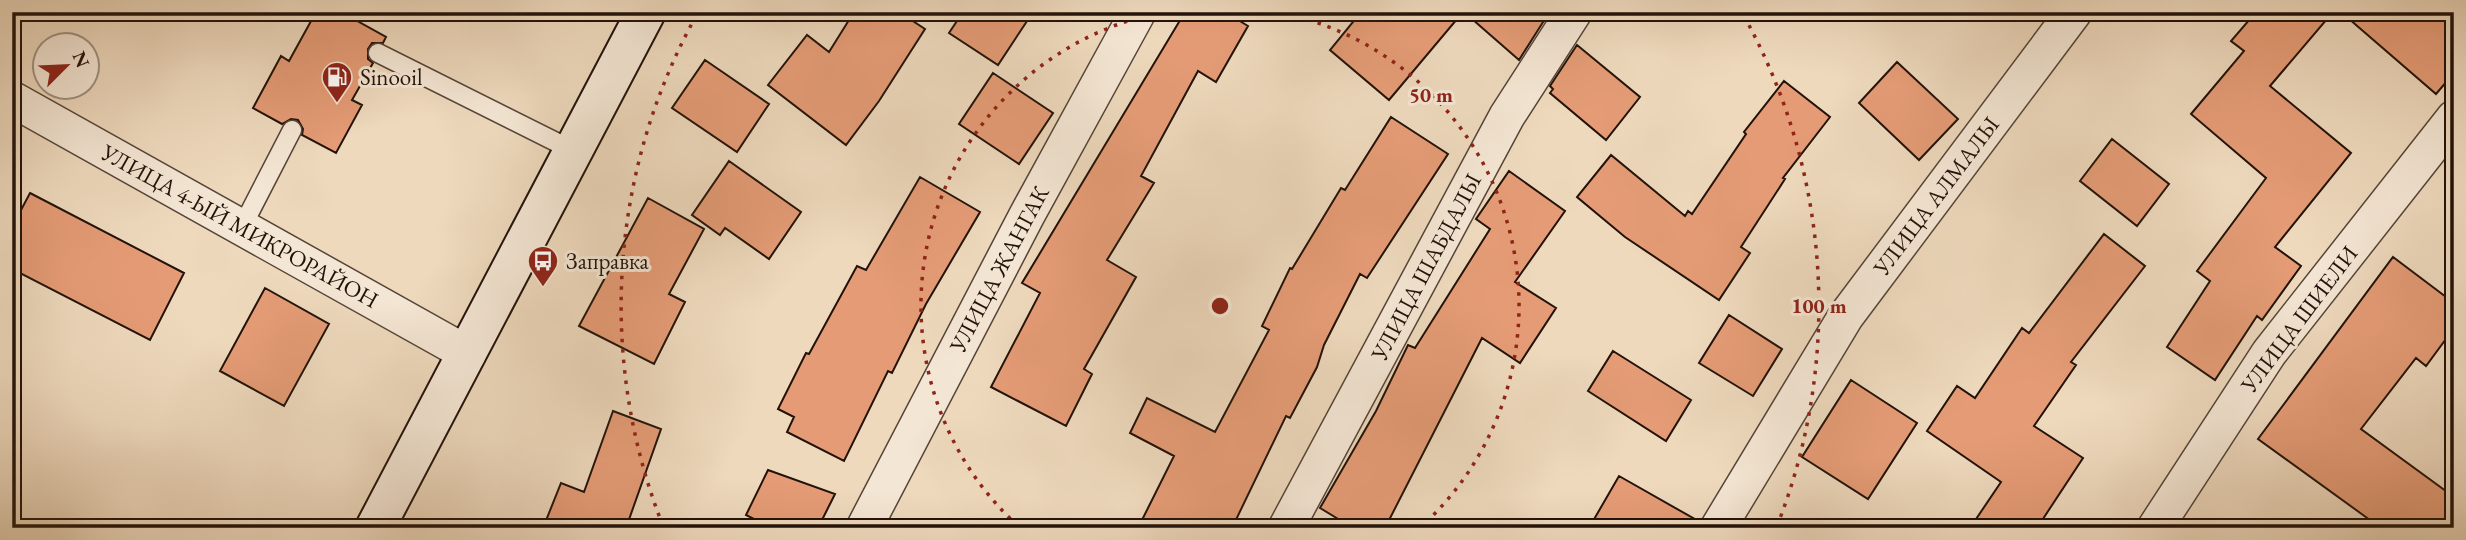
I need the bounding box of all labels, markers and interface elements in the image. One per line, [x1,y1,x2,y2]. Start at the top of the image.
north arrow [32,32,102,102]
text: N [67,47,96,72]
fuel station icon: Sinooil [320,60,354,104]
place label: Sinooil [360,62,423,92]
text: 50 m [1409,81,1453,108]
street label: УЛИЦА АЛМАЛЫ [1866,110,2006,282]
street label: УЛИЦА 4-ЫЙ МИКРОРАЙОН [95,137,384,315]
street label: УЛИЦА ШАБДАЛЫ [1364,168,1488,367]
street label: УЛИЦА ЖАНГАК [942,180,1056,358]
street label: УЛИЦА ШИЕЛИ [2233,239,2364,399]
bus stop icon: Заправка [526,244,560,288]
place label: Заправка [566,246,650,276]
text: 100 m [1791,292,1847,319]
centre of rings [1208,294,1232,318]

